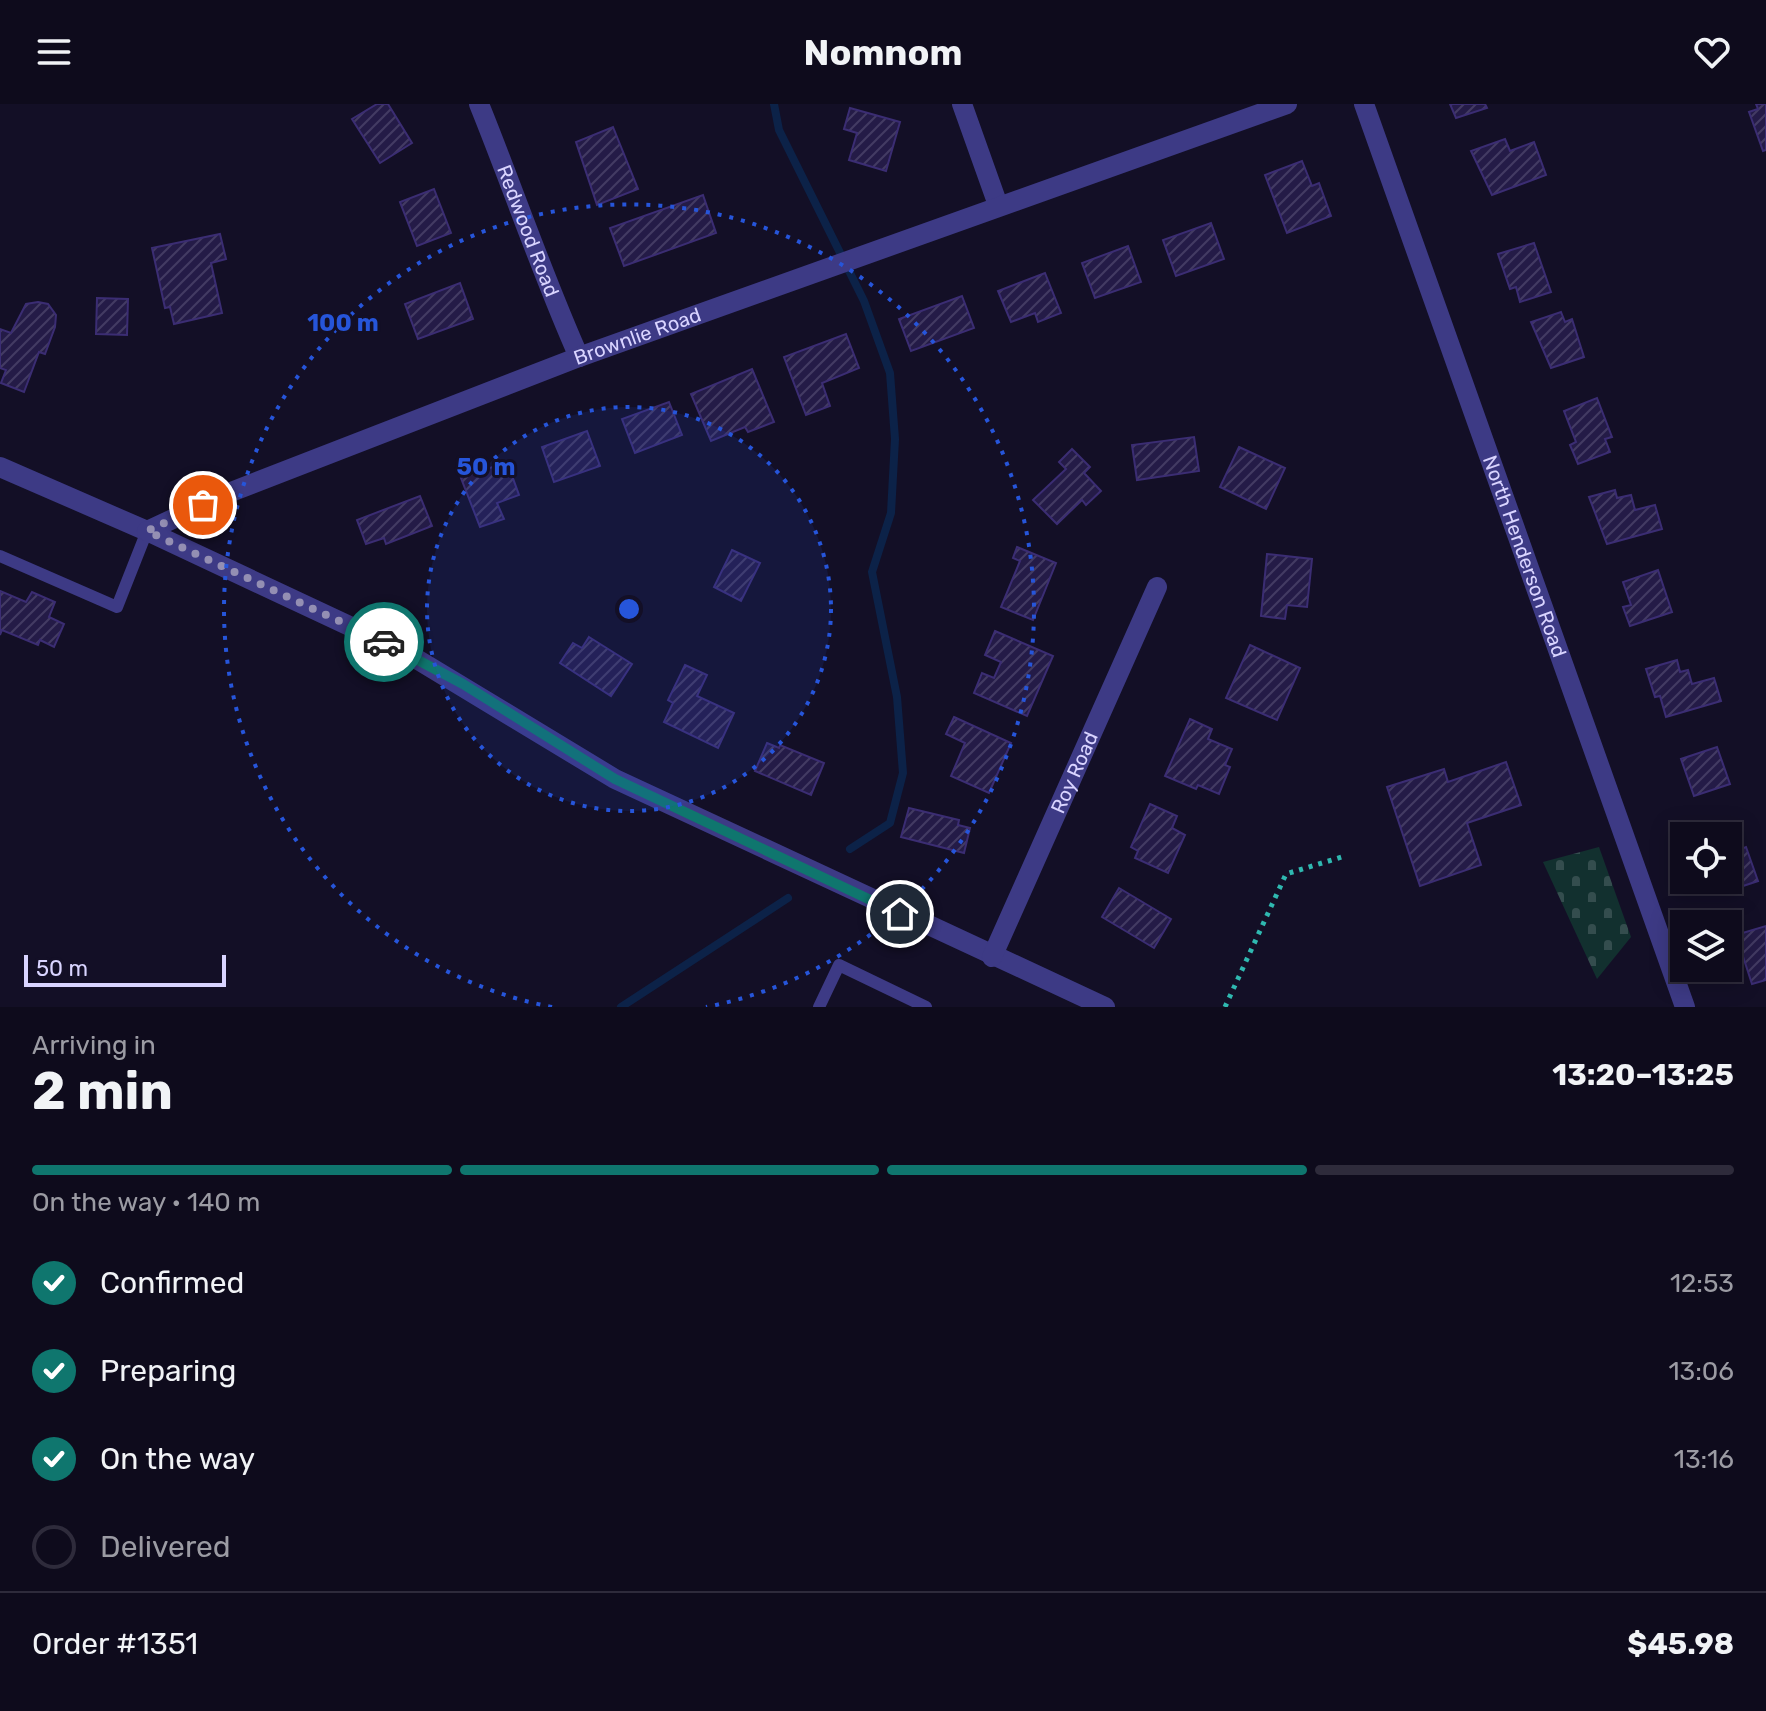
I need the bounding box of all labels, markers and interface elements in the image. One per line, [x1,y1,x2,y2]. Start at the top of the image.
icon: menu [32,30,76,74]
icon: heart [1690,30,1734,74]
text: Nomnom [804,31,962,74]
street label: Redwood Road [492,162,564,300]
street label: Brownlie Road [570,302,704,370]
text: 100 m [307,309,379,337]
street label: North Henderson Road [1478,452,1572,660]
text: 50 m [457,453,515,481]
pin [169,471,237,539]
icon: bag [181,483,225,527]
centre of rings [615,595,643,623]
courier [344,602,424,682]
icon: car [362,620,406,664]
street label: Roy Road [1046,728,1103,817]
map controls [1670,822,1742,982]
button: locate [1670,822,1742,894]
pin [866,880,934,948]
icon: home [878,892,922,936]
button: layers [1670,910,1742,982]
scale bar [24,951,226,987]
text: 50 m [36,955,88,982]
text: Arriving in [32,1030,156,1061]
text: 13:20–13:25 [1552,1057,1734,1093]
text: 2 min [32,1060,173,1122]
text: On the way · 140 m [32,1187,260,1218]
icon: check [32,1261,76,1305]
text: Confirmed [100,1265,244,1301]
text: 12:53 [1670,1268,1734,1299]
icon: check [32,1349,76,1393]
text: Preparing [100,1353,236,1389]
text: 13:06 [1668,1356,1734,1387]
icon: check [32,1437,76,1481]
text: On the way [100,1441,255,1477]
text: 13:16 [1674,1444,1734,1475]
text: Delivered [100,1529,231,1565]
text: Order #1351 [32,1626,198,1662]
text: $45.98 [1627,1626,1734,1662]

